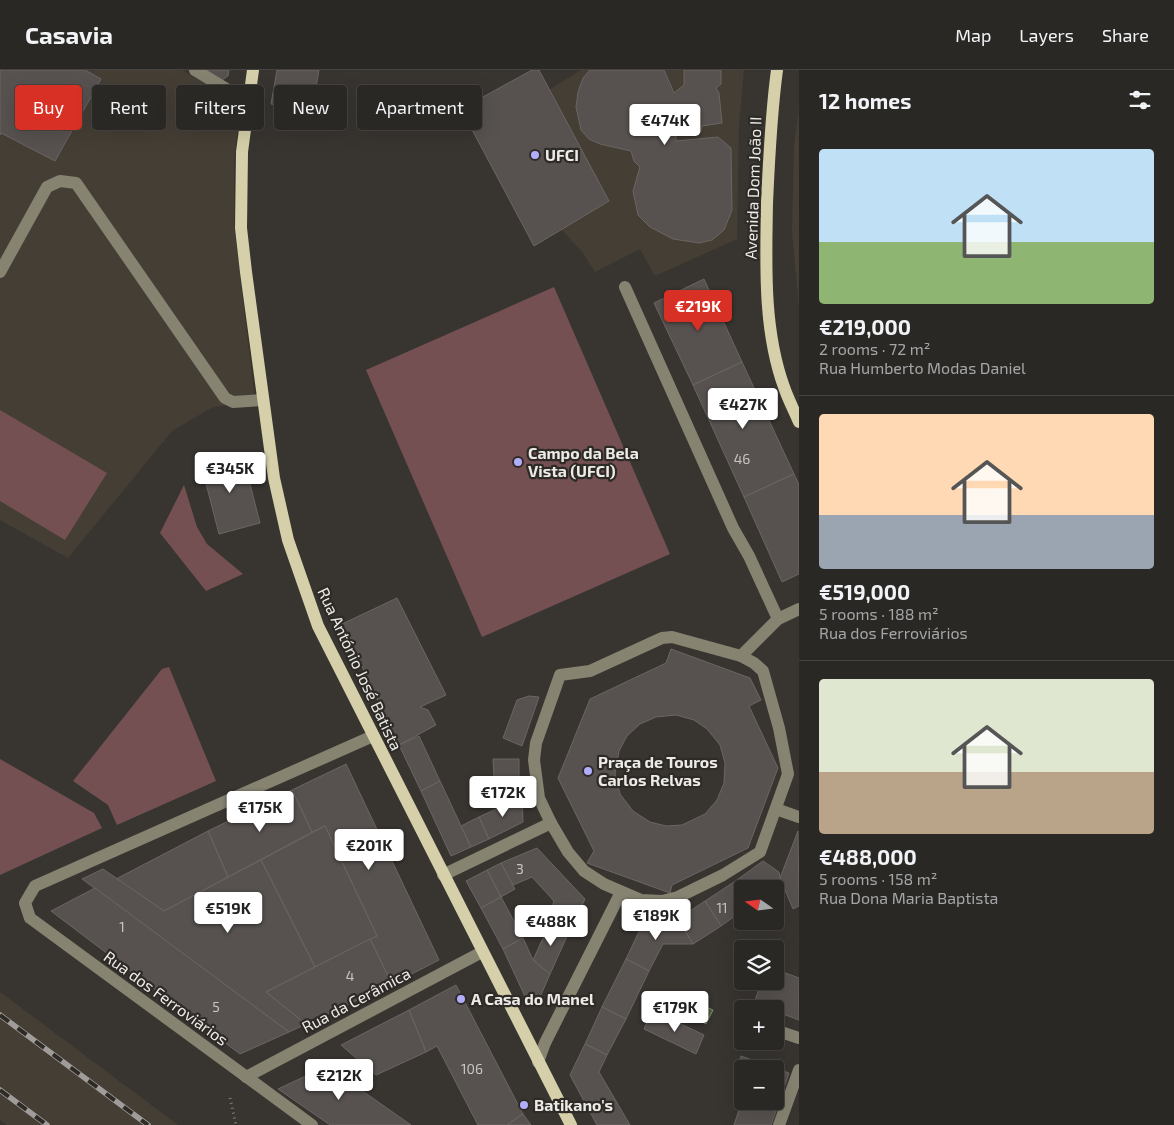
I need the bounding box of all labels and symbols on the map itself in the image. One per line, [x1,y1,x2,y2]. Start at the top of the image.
pin: €474K [630,104,700,146]
street label: Avenida Dom João II [741,116,764,260]
place label: UFCI [545,145,579,164]
marker: UFCI [529,149,541,161]
pin: €219K [663,290,733,332]
pin: €427K [708,388,778,430]
place label: Campo da Bela Vista (UFCI) [528,443,639,480]
house number: 46 [734,450,750,467]
pin: €345K [195,452,265,494]
marker: Campo da Bela Vista (UFCI) [512,456,524,468]
street label: Rua António José Batista [314,584,407,753]
place label: Praça de Touros Carlos Relvas [598,752,718,789]
marker: Praça de Touros Carlos Relvas [582,765,594,777]
pin: €172K [468,776,538,818]
pin: €175K [225,790,295,833]
pin: €201K [334,828,404,871]
house number: 3 [516,860,524,877]
north arrow [734,880,784,930]
pin: €519K [193,892,263,934]
pin: €189K [621,898,691,941]
house number: 11 [716,899,728,916]
pin: €488K [516,904,586,947]
house number: 1 [119,918,125,935]
street label: Rua dos Ferroviários [101,946,232,1049]
street label: Rua da Cerâmica [298,963,413,1036]
house number: 4 [346,967,354,984]
place label: A Casa do Manel [471,989,595,1008]
pin: €179K [640,990,710,1033]
marker: A Casa do Manel [455,993,467,1005]
house number: 5 [212,998,220,1015]
pin: €212K [304,1058,374,1101]
house number: 106 [461,1060,483,1077]
place label: Batikano's [534,1095,613,1114]
marker: Batikano's [518,1099,530,1111]

